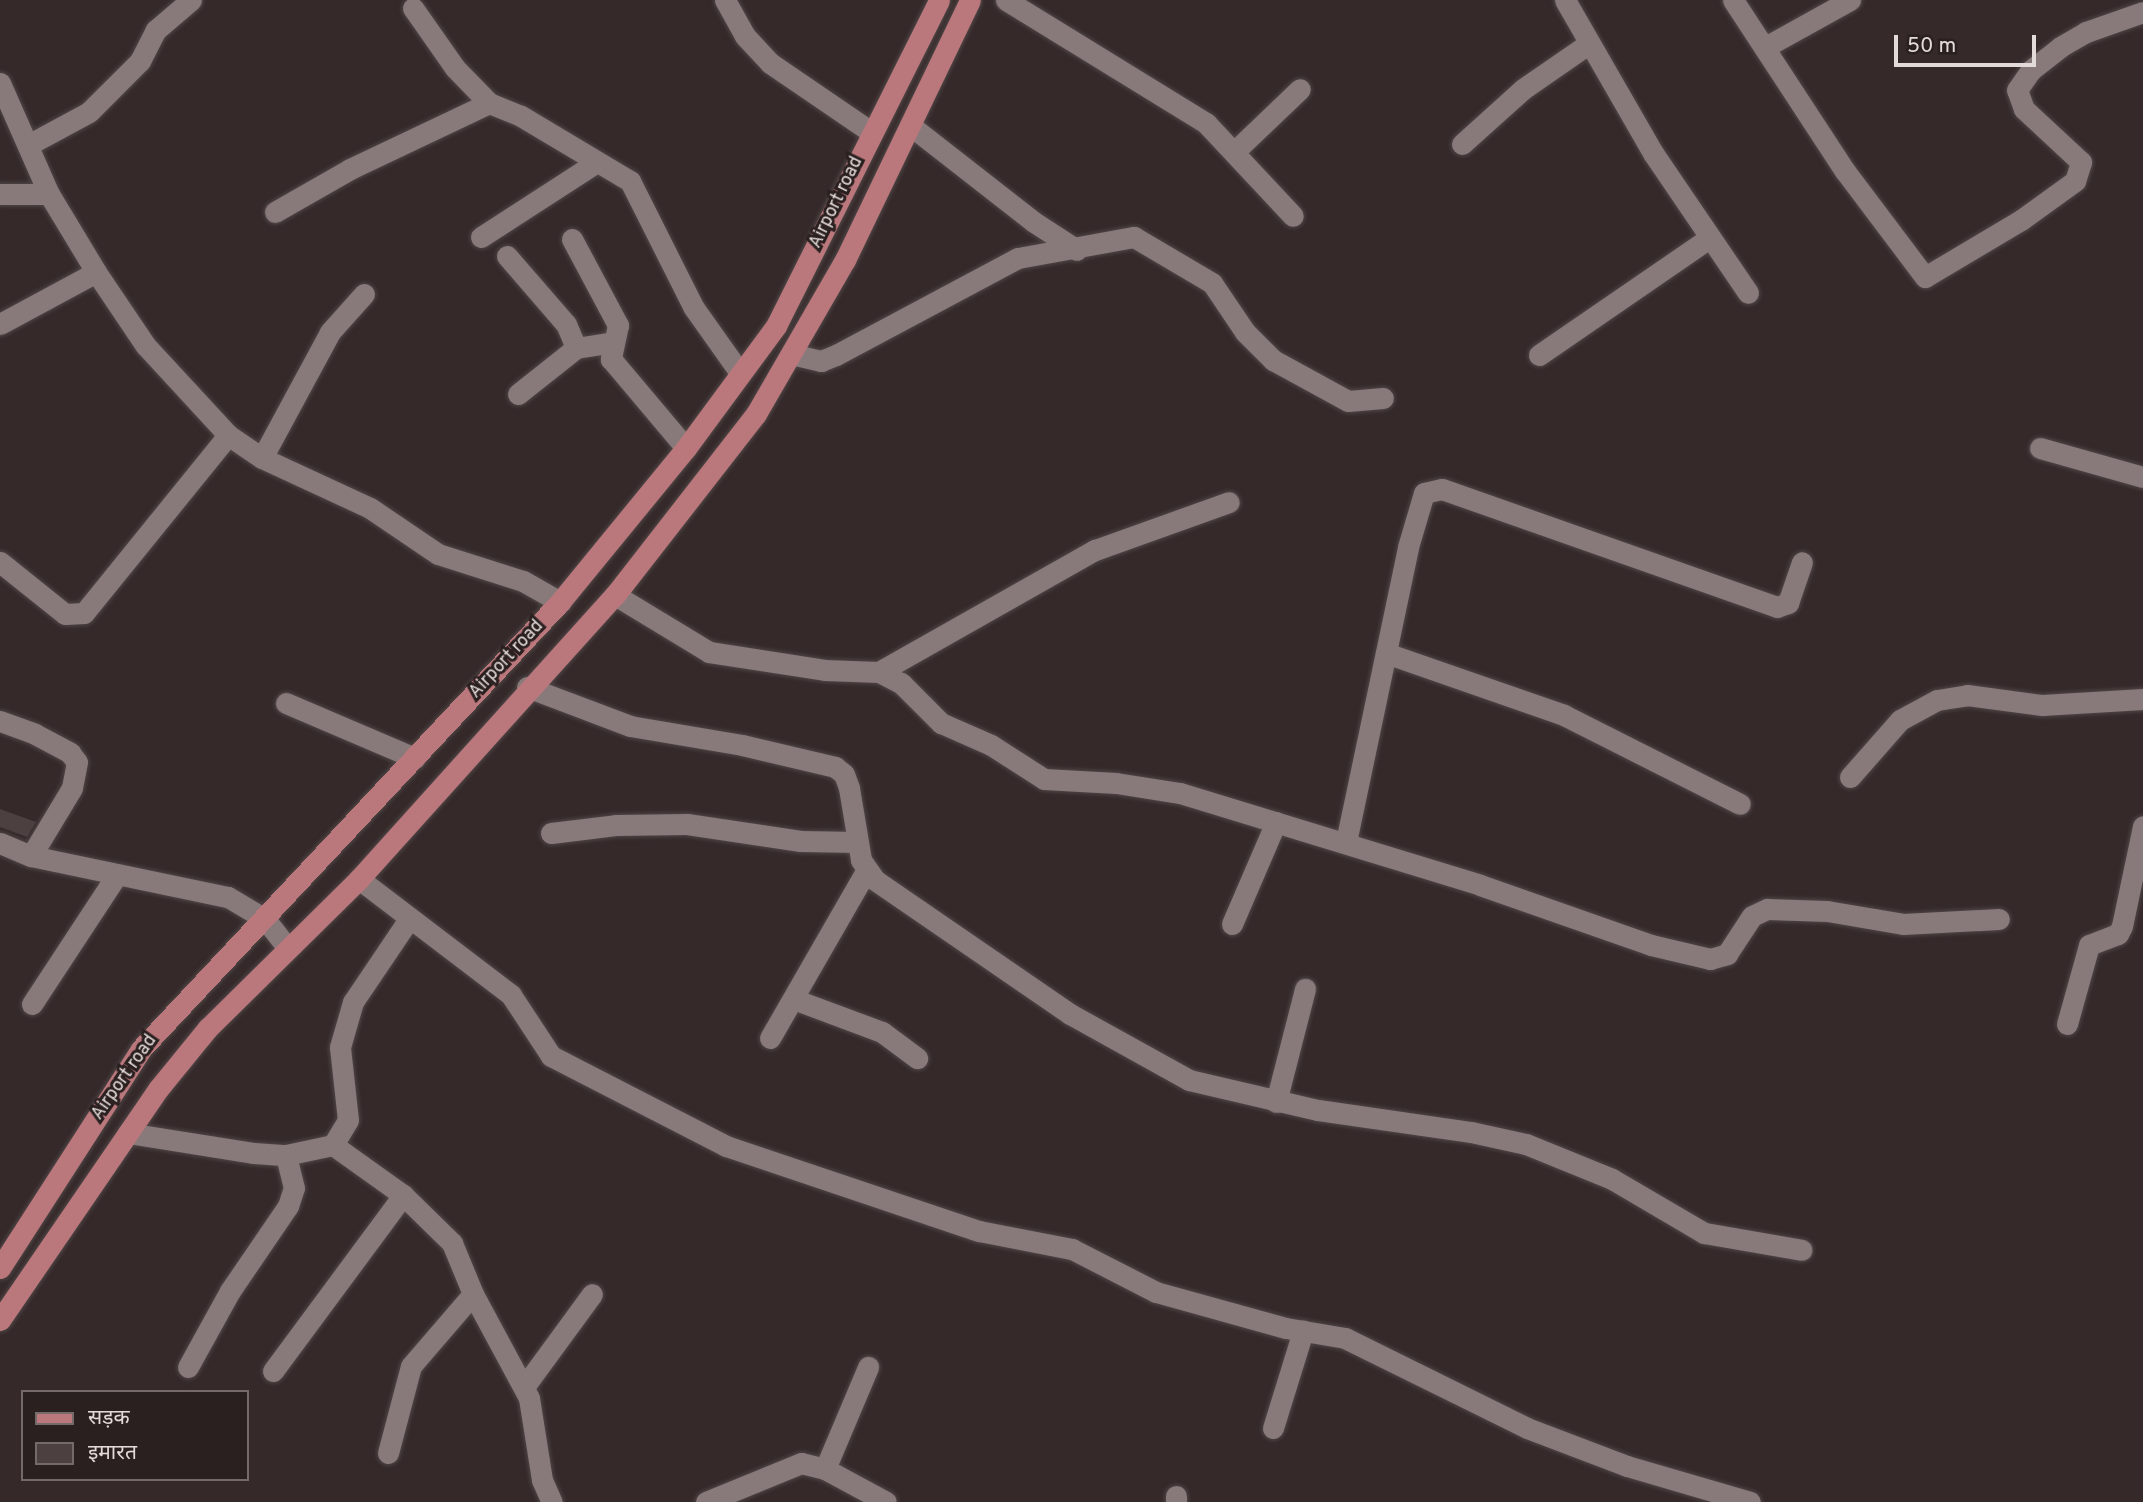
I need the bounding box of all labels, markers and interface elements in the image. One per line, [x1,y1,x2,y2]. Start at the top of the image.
scale bar [1898,21,2040,65]
text: 50 m [1907,33,1956,60]
street label: Airport road [806,154,868,252]
street label: Airport road [465,616,549,704]
street label: Airport road [88,1031,162,1125]
legend [21,1390,248,1481]
text: सड़क [88,1405,130,1432]
text: इमारत [88,1440,137,1467]

